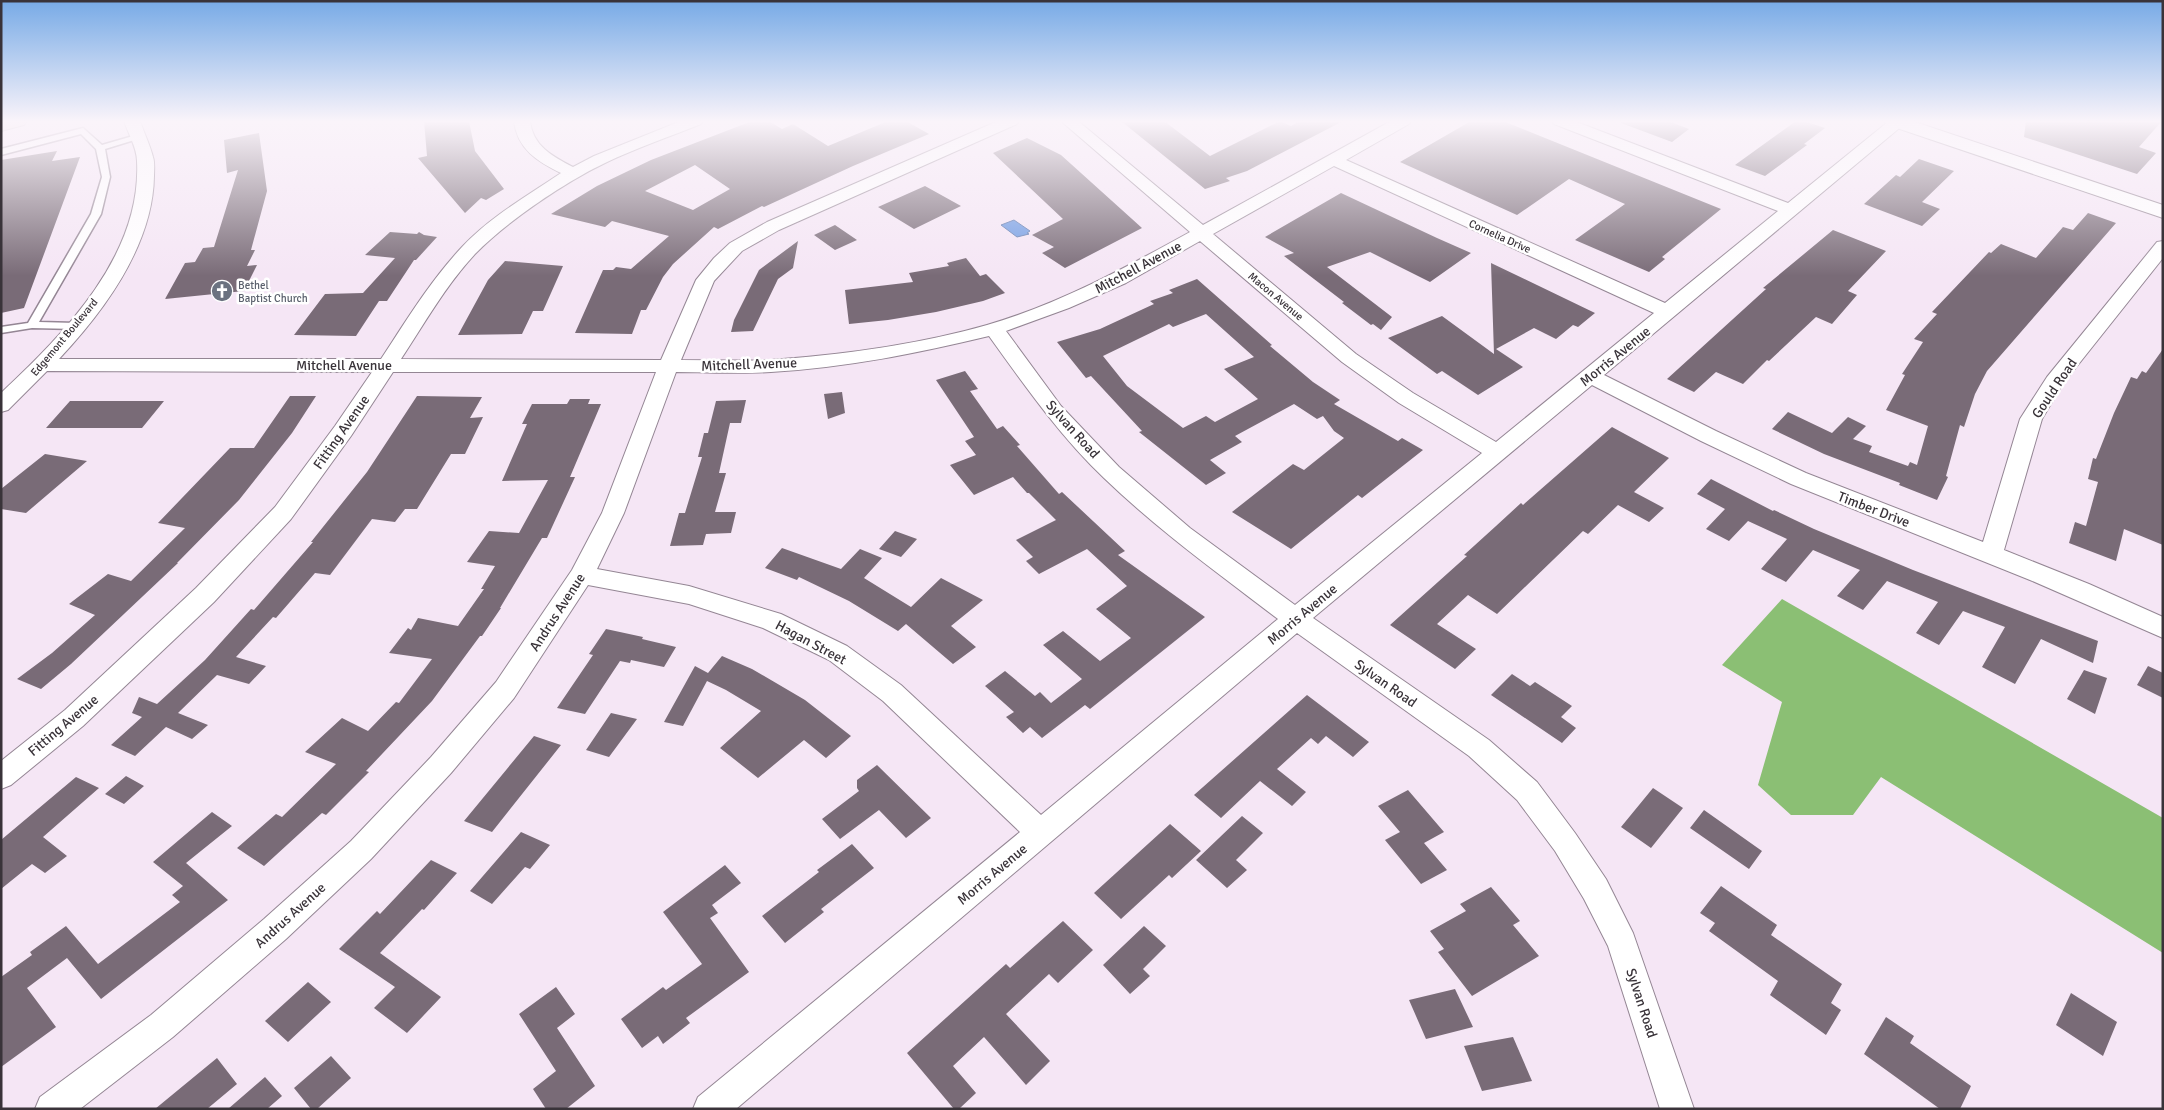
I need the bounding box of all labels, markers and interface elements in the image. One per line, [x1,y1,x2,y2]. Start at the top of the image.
street label: Cornelia Drive [1467,217,1533,256]
street label: Mitchell Avenue [1092,237,1185,297]
street label: Macon Avenue [1245,270,1306,323]
church icon: Bethel Baptist Church [210,279,234,303]
place label: Bethel Baptist Church [238,279,308,305]
street label: Edgemont Boulevard [28,296,101,379]
street label: Morris Avenue [1577,323,1654,390]
street label: Mitchell Avenue [701,354,797,375]
street label: Gould Road [2028,355,2081,421]
street label: Mitchell Avenue [296,357,392,374]
street label: Fitting Avenue [310,392,373,473]
street label: Sylvan Road [1042,397,1103,462]
street label: Timber Drive [1835,488,1912,531]
street label: Andrus Avenue [526,570,589,654]
street label: Morris Avenue [1264,580,1341,649]
street label: Hagan Street [772,617,849,668]
street label: Sylvan Road [1351,656,1420,711]
street label: Fitting Avenue [25,691,102,760]
street label: Morris Avenue [954,840,1031,909]
street label: Andrus Avenue [251,879,329,952]
street label: Sylvan Road [1622,966,1661,1040]

